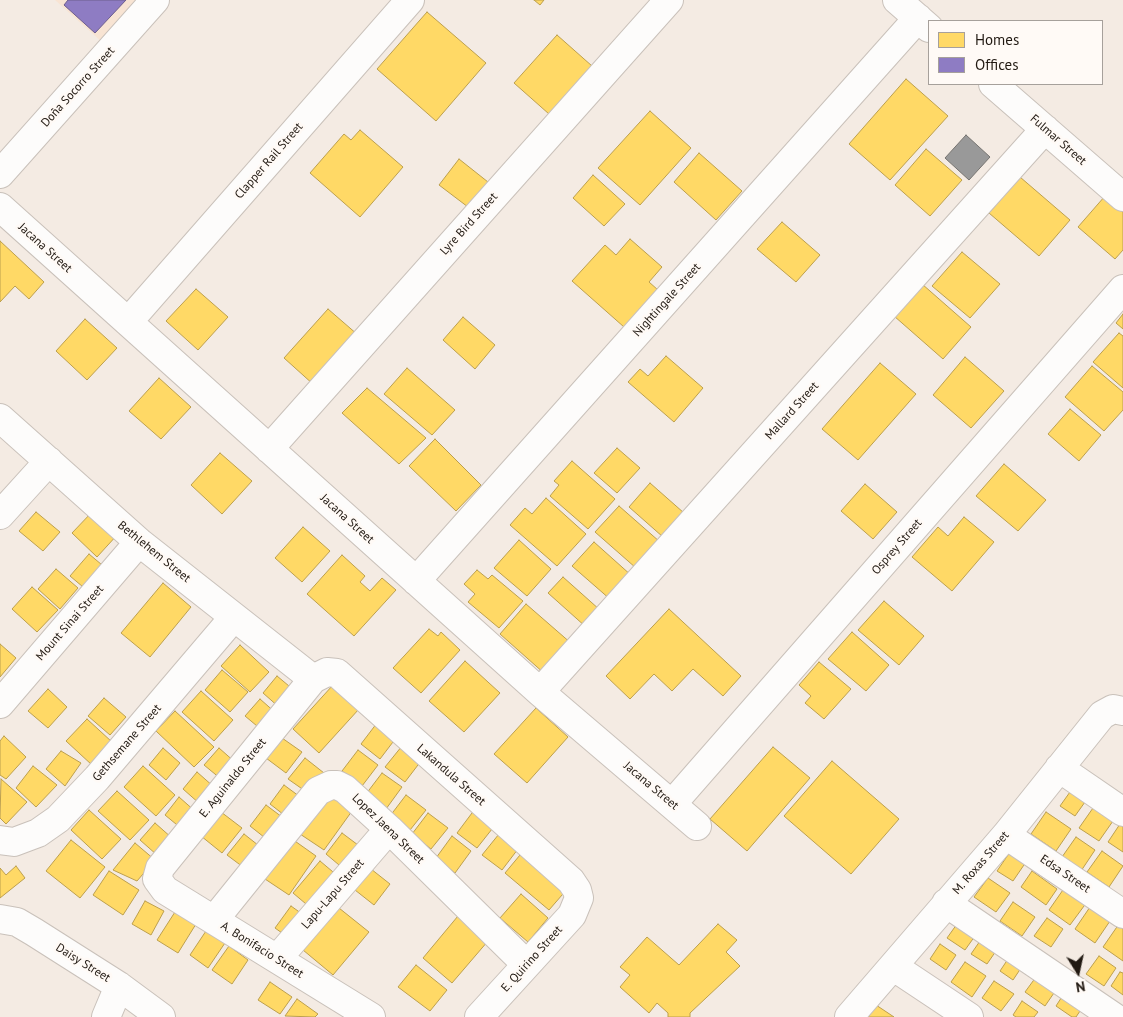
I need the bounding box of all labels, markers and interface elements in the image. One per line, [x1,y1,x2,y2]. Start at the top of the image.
legend [928,20,1103,85]
text: Homes [975,30,1019,49]
street label: Doña Socorro Street [38,44,118,130]
text: Offices [975,55,1019,74]
street label: Fulmar Street [1027,112,1089,168]
street label: Clapper Rail Street [232,120,306,202]
street label: Lyre Bird Street [437,190,501,258]
street label: Jacana Street [15,220,75,276]
street label: Nightingale Street [630,260,704,340]
street label: Mallard Street [762,379,822,443]
street label: Jacana Street [317,491,377,547]
street label: Osprey Street [869,516,925,578]
street label: Bethlehem Street [115,518,193,586]
street label: Mount Sinai Street [33,582,107,664]
street label: Gethsemane Street [90,702,164,784]
street label: E. Aguinaldo Street [197,735,269,821]
street label: Lakandula Street [414,741,488,809]
street label: Jacana Street [621,759,681,813]
street label: Lopez Jaena Street [349,791,427,867]
street label: M. Roxas Street [950,828,1012,898]
street label: Edsa Street [1037,852,1093,896]
street label: Lapu-Lapu Street [299,856,367,932]
street label: A. Bonifacio Street [218,919,306,981]
street label: E. Quirino Street [498,923,566,995]
street label: Daisy Street [53,941,113,985]
north arrow [1053,947,1103,997]
text: N [1075,977,1087,996]

